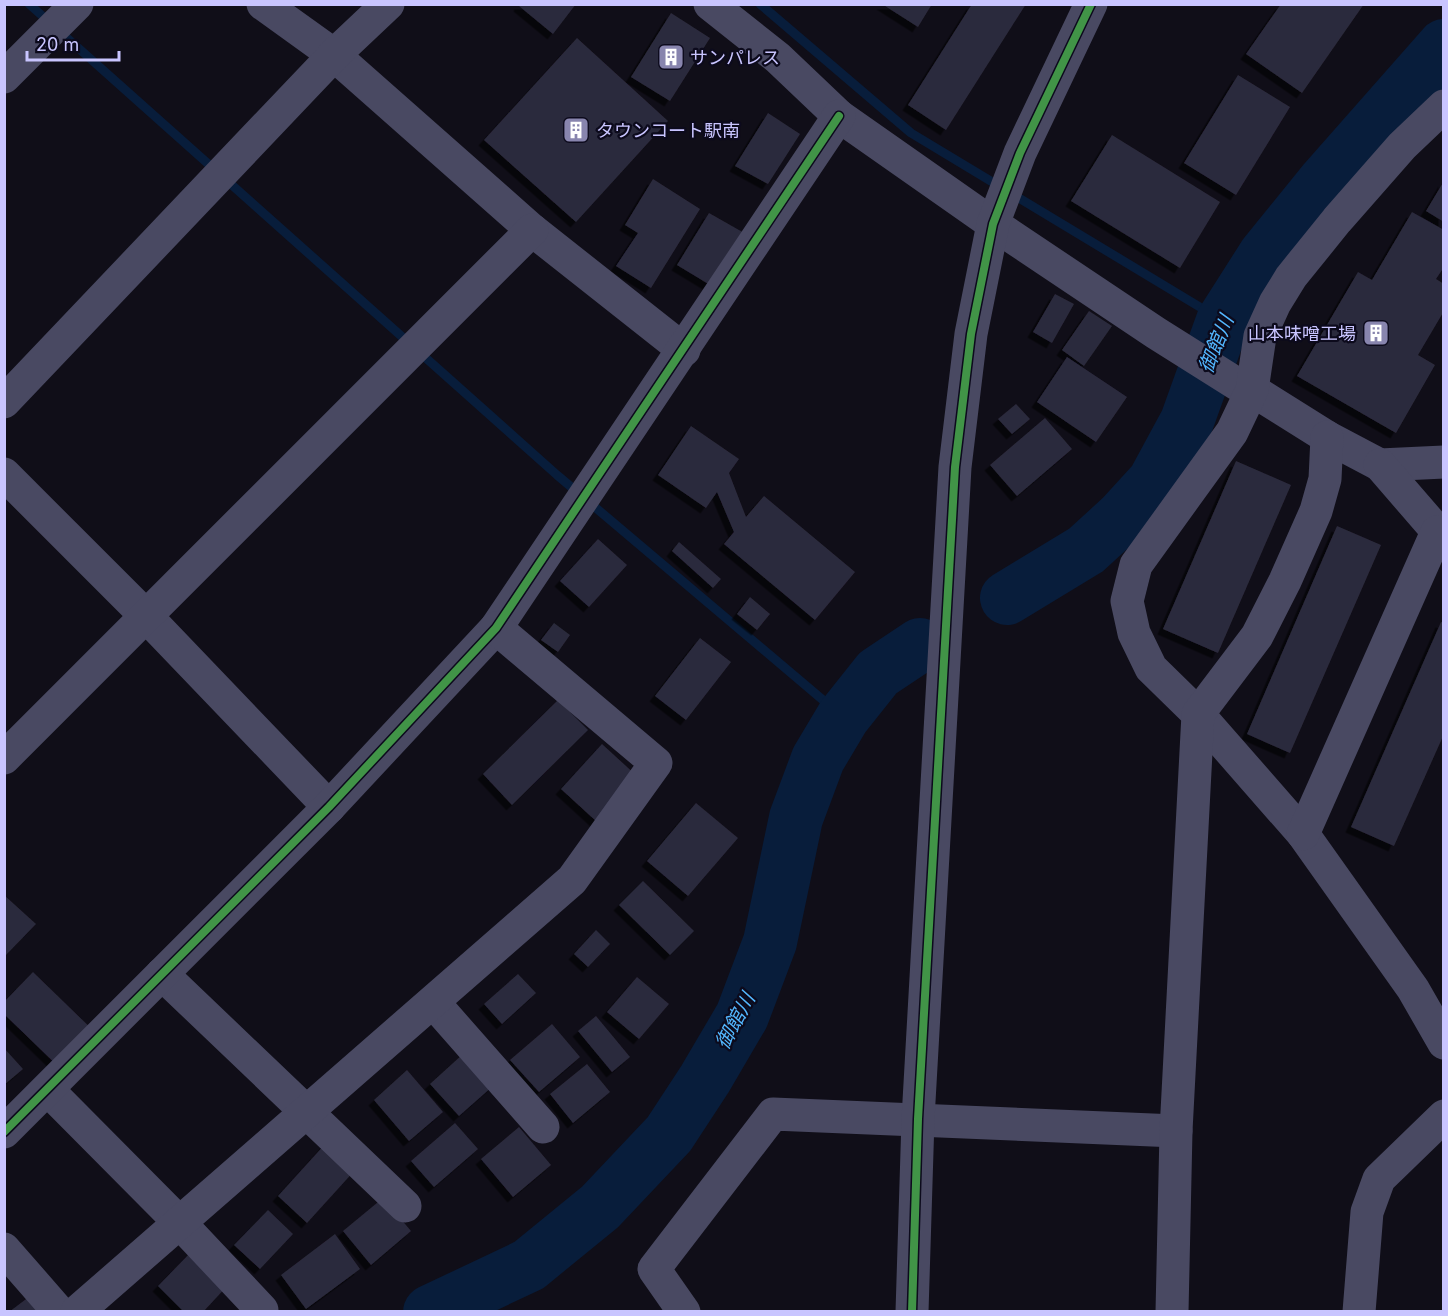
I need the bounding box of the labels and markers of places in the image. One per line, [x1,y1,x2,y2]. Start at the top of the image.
building icon: サンパレス [656,42,686,72]
place label: サンパレス [690,47,780,68]
building icon: タウンコート駅南 [561,115,591,145]
place label: タウンコート駅南 [596,120,740,141]
building icon: 山本味噌工場 [1361,318,1391,348]
place label: 山本味噌工場 [1248,323,1356,344]

